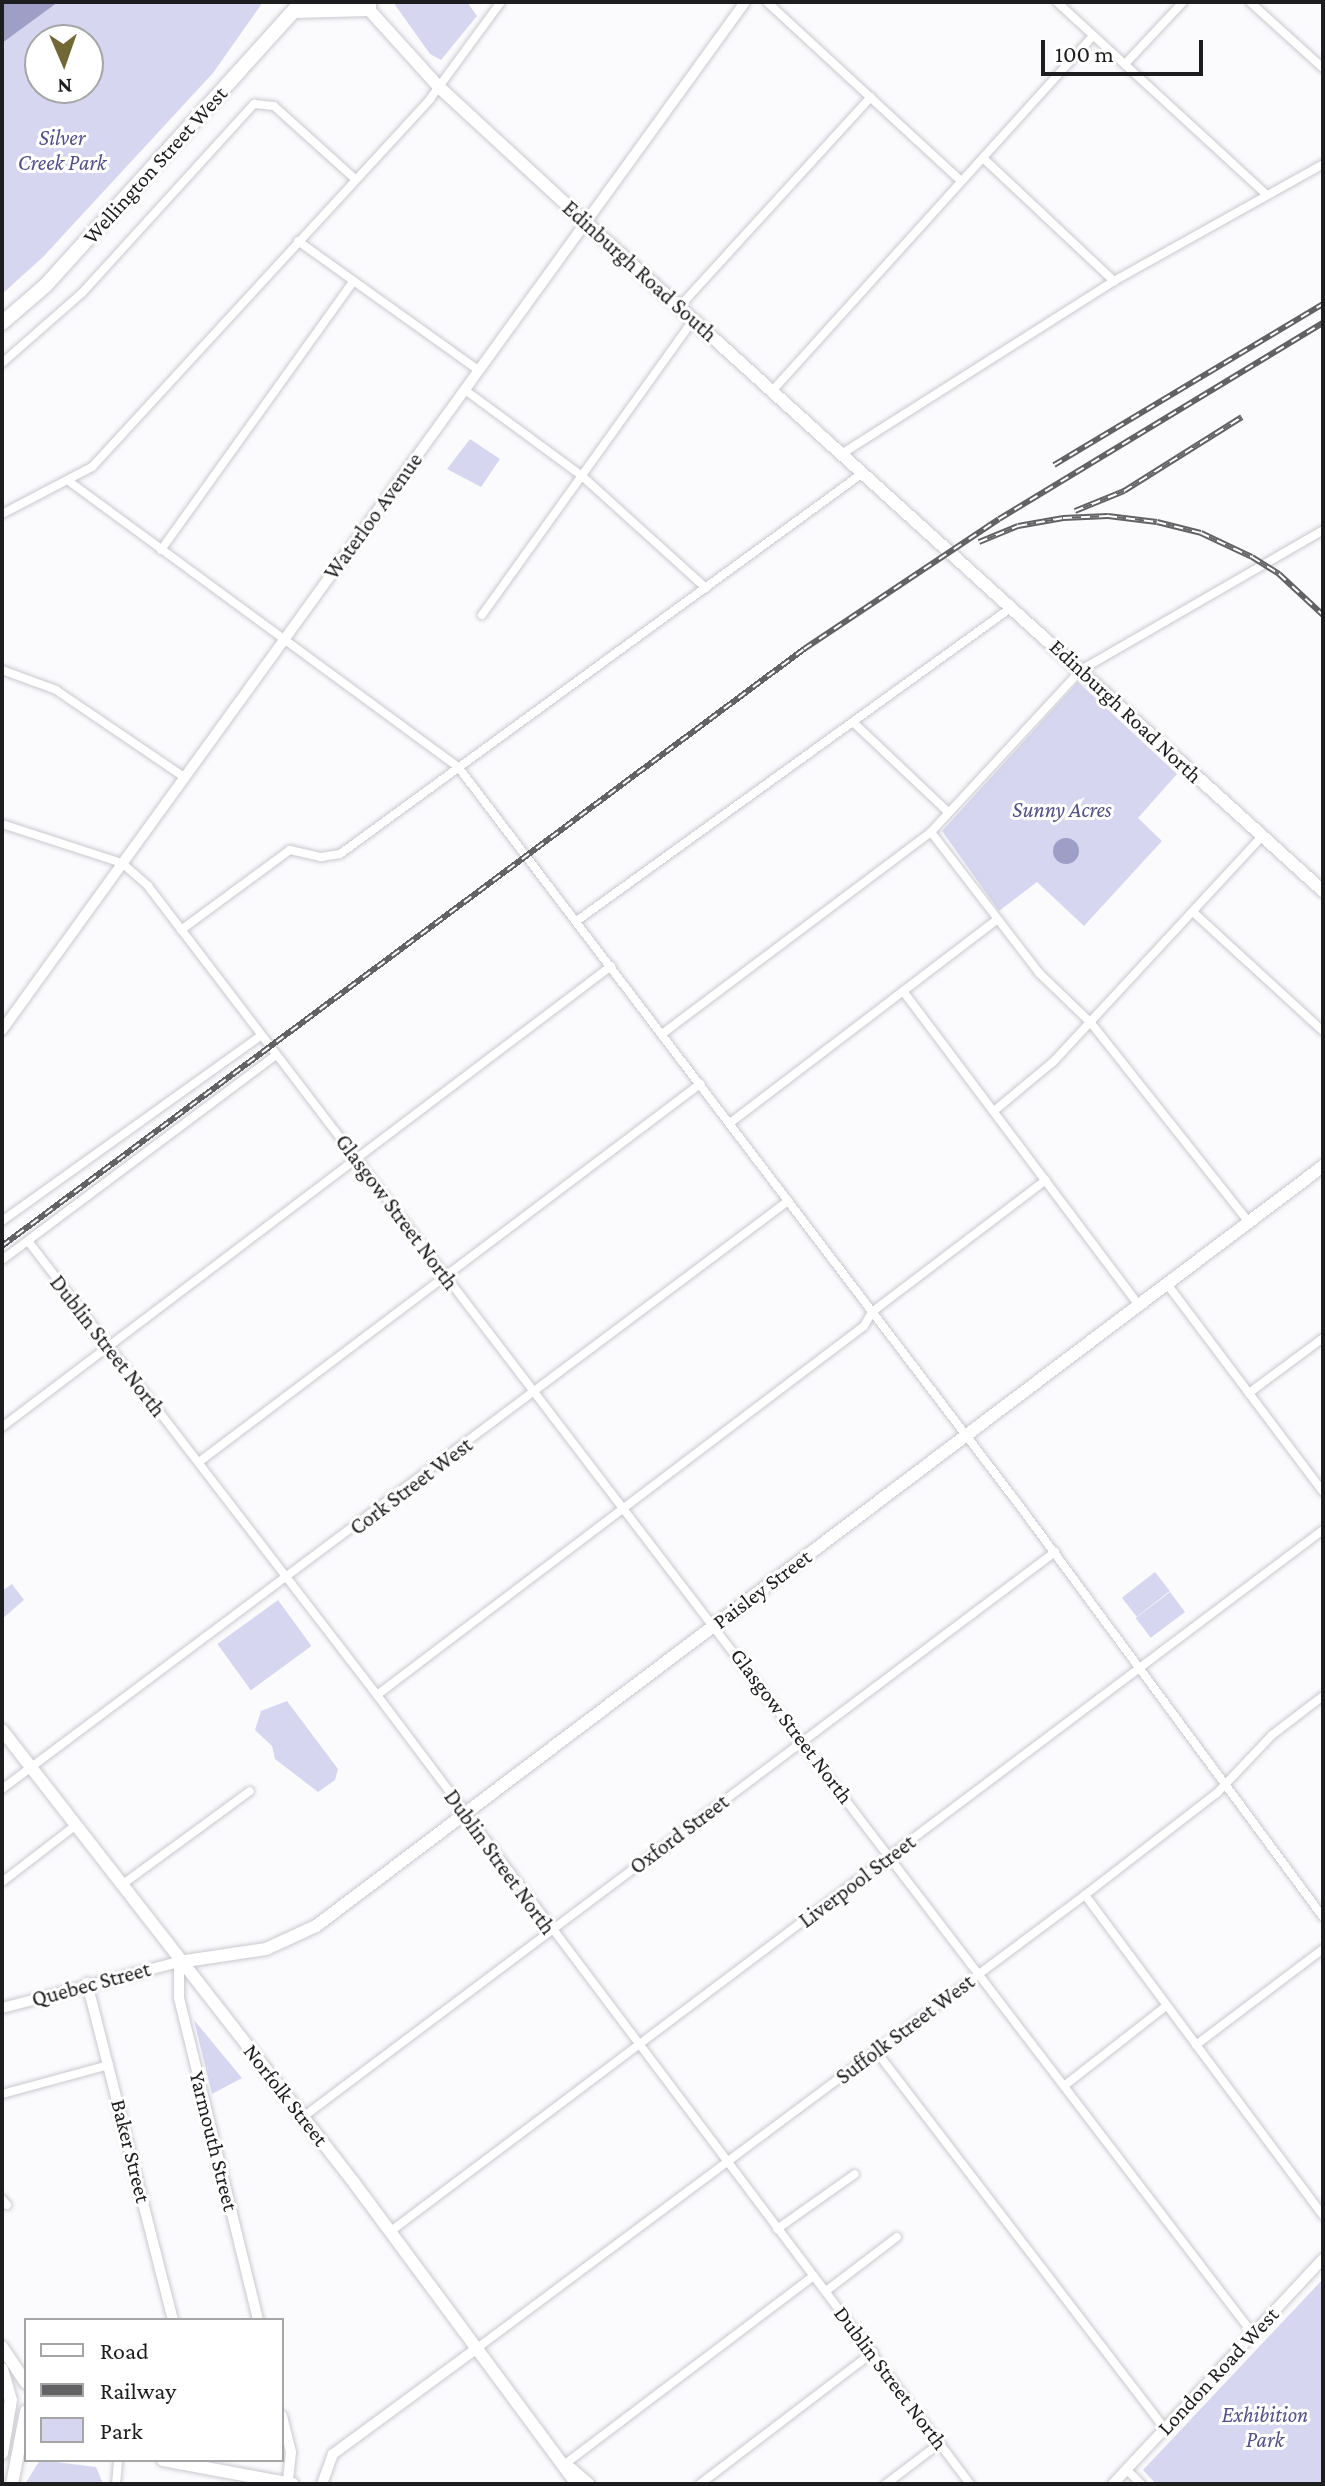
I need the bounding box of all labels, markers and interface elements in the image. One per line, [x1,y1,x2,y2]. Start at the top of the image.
north arrow [24,24,104,104]
scale bar [1045,24,1207,74]
text: 100 m [1055,40,1114,67]
text: N [57,74,73,99]
street label: Wellington Street West [77,81,233,249]
park label: Silver Creek Park [18,124,106,176]
street label: Edinburgh Road South [557,195,723,347]
street label: Waterloo Avenue [318,447,428,585]
street label: Edinburgh Road North [1044,633,1208,789]
park label: Sunny Acres [1012,797,1112,823]
street label: Glasgow Street North [330,1129,464,1295]
street label: Dublin Street North [44,1270,172,1422]
street label: Cork Street West [345,1431,477,1541]
street label: Paisley Street [708,1543,816,1635]
street label: Glasgow Street North [725,1643,859,1809]
street label: Dublin Street North [438,1784,562,1940]
street label: Oxford Street [624,1788,734,1880]
street label: Liverpool Street [794,1829,920,1933]
street label: Quebec Street [29,1955,153,2013]
street label: Suffolk Street West [830,1968,980,2090]
street label: Norfolk Street [238,2039,334,2151]
street label: Yarmouth Street [184,2068,244,2214]
street label: Baker Street [105,2097,157,2205]
street label: Dublin Street North [828,2301,954,2455]
street label: London Road West [1152,2301,1284,2441]
legend [24,2318,284,2462]
text: Road [100,2337,149,2364]
text: Railway [100,2377,176,2404]
park label: Exhibition Park [1222,2401,1308,2452]
text: Park [100,2417,143,2444]

